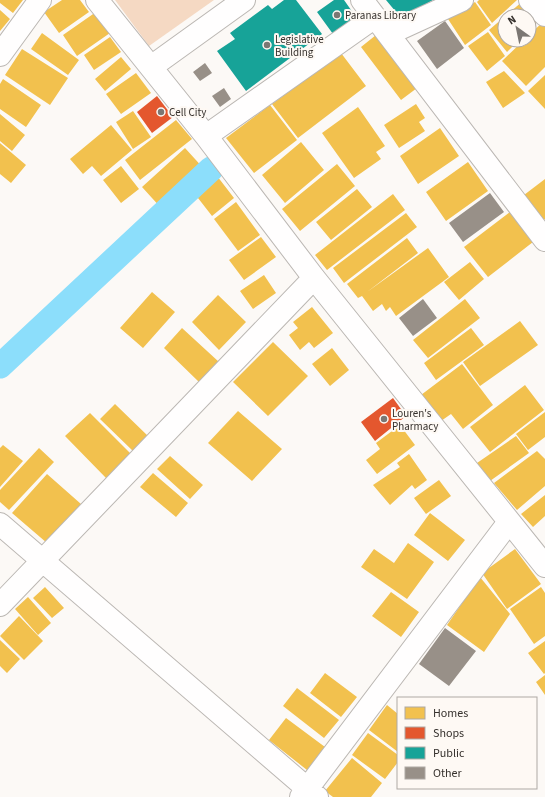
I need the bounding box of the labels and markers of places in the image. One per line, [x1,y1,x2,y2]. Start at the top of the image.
place label: Paranas Library [345,8,416,23]
marker: Paranas Library [332,10,342,20]
place label: Legislative Building [275,32,324,60]
marker: Legislative Building [262,40,272,50]
place label: Cell City [169,105,206,120]
marker: Cell City [156,107,166,117]
place label: Louren's Pharmacy [392,406,438,434]
marker: Louren's Pharmacy [379,414,389,424]

